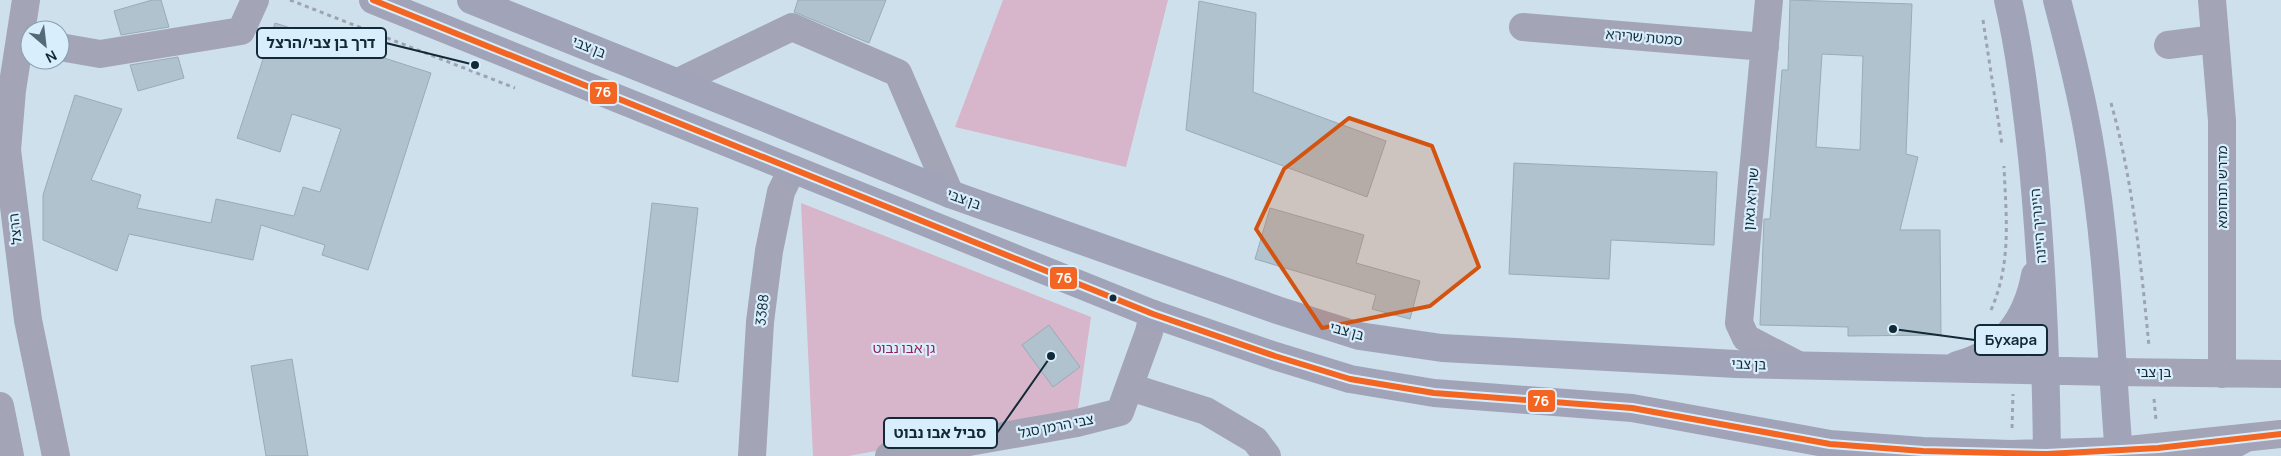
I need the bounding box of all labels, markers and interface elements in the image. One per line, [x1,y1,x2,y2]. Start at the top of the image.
north arrow [20,20,70,70]
street label: סמטת שרירא [1605,24,1683,49]
callout: דרך בן צבי/הרצל [257,28,386,58]
street label: בן צבי [569,31,609,62]
text: דרך בן צבי/הרצל [267,32,376,53]
text: N [42,46,60,68]
line badge: 76 [589,81,618,105]
text: 76 [595,82,611,101]
street label: מדרש תנחומא [2212,145,2231,229]
street label: שרירא גאון [1738,167,1763,231]
street label: בן צבי [944,184,984,213]
street label: היינריך היינה [2025,188,2050,264]
street label: הרצל [3,212,26,246]
line badge: 76 [1049,266,1078,290]
text: 76 [1056,268,1072,287]
street label: 3388 [750,293,773,327]
unlabelled marker [1108,293,1118,303]
street label: בן צבי [1328,317,1366,344]
callout: Бухара [1975,325,2047,355]
text: Бухара [1985,329,2037,350]
park label: גן אבו נבוט [873,338,935,357]
street label: בן צבי [1731,353,1767,374]
street label: בן צבי [2137,362,2172,381]
line badge: 76 [1527,389,1556,413]
text: 76 [1533,391,1549,410]
street label: צבי הרמן סגל [1017,409,1095,442]
callout: סביל אבו נבוט [884,418,997,448]
text: סביל אבו נבוט [894,422,986,443]

